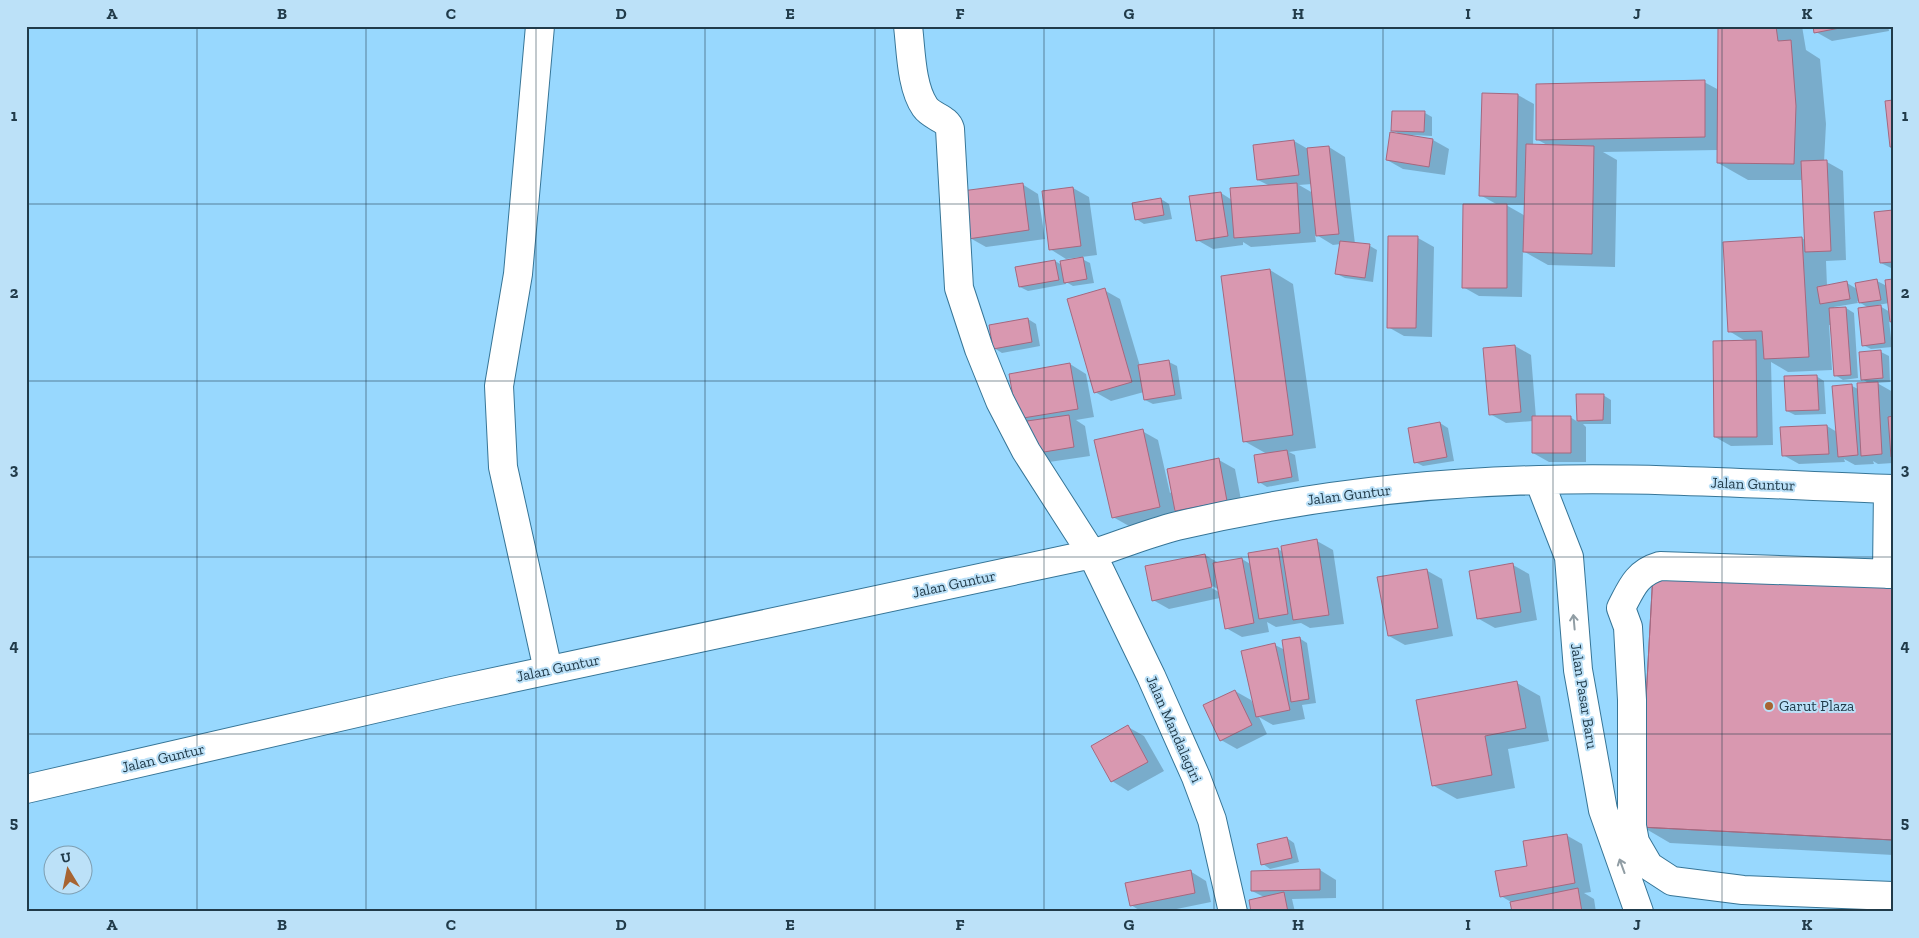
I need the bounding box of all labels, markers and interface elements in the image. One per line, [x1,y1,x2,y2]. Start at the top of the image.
text: A [107,4,118,23]
text: B [277,4,287,23]
text: C [446,4,456,23]
text: D [615,4,627,23]
text: E [785,4,795,23]
text: F [955,4,965,23]
text: G [1124,4,1135,23]
text: H [1292,4,1304,23]
text: I [1465,4,1471,23]
text: J [1633,4,1641,23]
text: K [1802,4,1813,23]
text: 1 [11,106,18,125]
text: 1 [1902,106,1909,125]
text: 2 [10,283,19,302]
text: 2 [1901,283,1910,302]
text: 3 [10,460,19,479]
text: 3 [1901,460,1910,479]
street label: Jalan Guntur [1710,474,1796,494]
street label: Jalan Guntur [1306,481,1392,509]
street label: Jalan Guntur [911,566,997,602]
one-way arrow [1569,614,1579,630]
text: 4 [9,636,19,655]
text: 4 [1900,636,1910,655]
street label: Jalan Pasar Baru [1567,642,1601,751]
street label: Jalan Guntur [515,650,601,686]
street label: Jalan Mandalagiri [1142,673,1206,785]
place label: Garut Plaza [1779,697,1854,715]
marker: Garut Plaza [1763,700,1775,712]
street label: Jalan Guntur [120,740,206,776]
text: 5 [10,813,18,832]
text: 5 [1901,813,1909,832]
north arrow [42,846,92,896]
text: U [59,848,72,867]
one-way arrow [1617,858,1627,874]
text: A [107,915,118,934]
text: B [277,915,287,934]
text: C [446,915,456,934]
text: D [615,915,627,934]
text: E [785,915,795,934]
text: F [955,915,965,934]
text: G [1124,915,1135,934]
text: H [1292,915,1304,934]
text: I [1465,915,1471,934]
text: J [1633,915,1641,934]
text: K [1802,915,1813,934]

